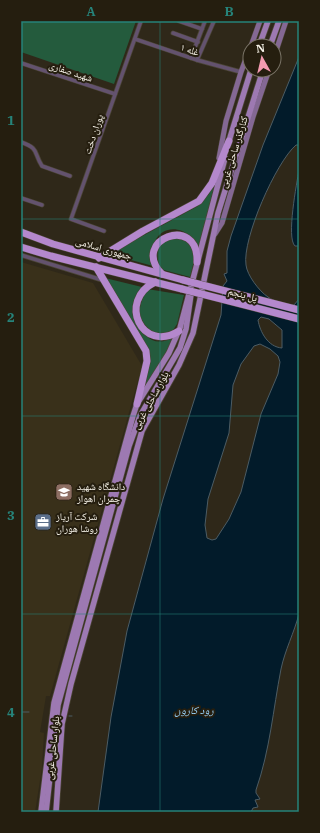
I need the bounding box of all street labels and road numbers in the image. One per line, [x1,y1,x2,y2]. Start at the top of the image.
street label: غله ۱ [179,40,201,59]
street label: شهید صفاری [47,58,95,85]
street label: پوران دخت [81,113,106,156]
street label: کنارگذر ساحلی غربی [216,115,251,190]
street label: جمهوری اسلامی [74,234,134,263]
street label: پل پنجم [226,284,259,306]
street label: بلوار ساحلی غربی [129,369,172,431]
street label: بلوار ساحلی غربی [43,715,62,781]

